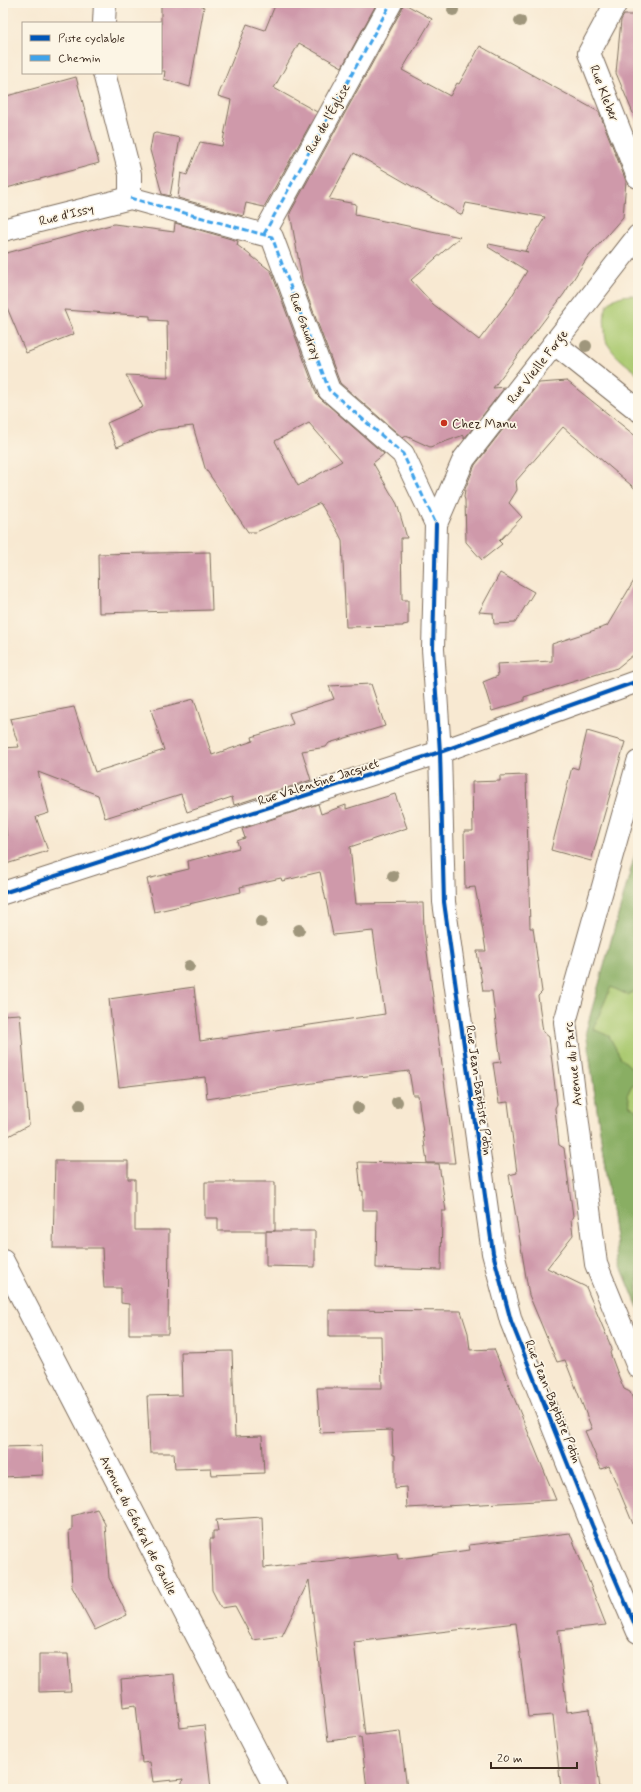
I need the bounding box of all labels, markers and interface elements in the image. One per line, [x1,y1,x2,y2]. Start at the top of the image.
legend [22,22,162,74]
text: Piste cyclable [58,31,125,47]
text: Chemin [58,51,101,67]
street label: Rue Kleber [585,63,622,125]
street label: Rue de l'Église [301,80,355,157]
street label: Rue d'Issy [37,200,95,230]
street label: Rue Gaudray [285,291,325,362]
street label: Rue Vieille Forge [504,326,574,409]
place label: Chez Manu [452,416,517,433]
marker: Chez Manu [439,418,449,428]
street label: Rue Valentine Jacquet [256,755,381,810]
street label: Avenue du Parc [561,1021,586,1107]
street label: Rue Jean-Baptiste Potin [461,1024,496,1156]
street label: Rue Jean-Baptiste Potin [520,1337,585,1466]
street label: Avenue du Général de Gaulle [95,1453,180,1598]
scale bar [491,1744,577,1770]
text: 20 m [497,1751,523,1767]

